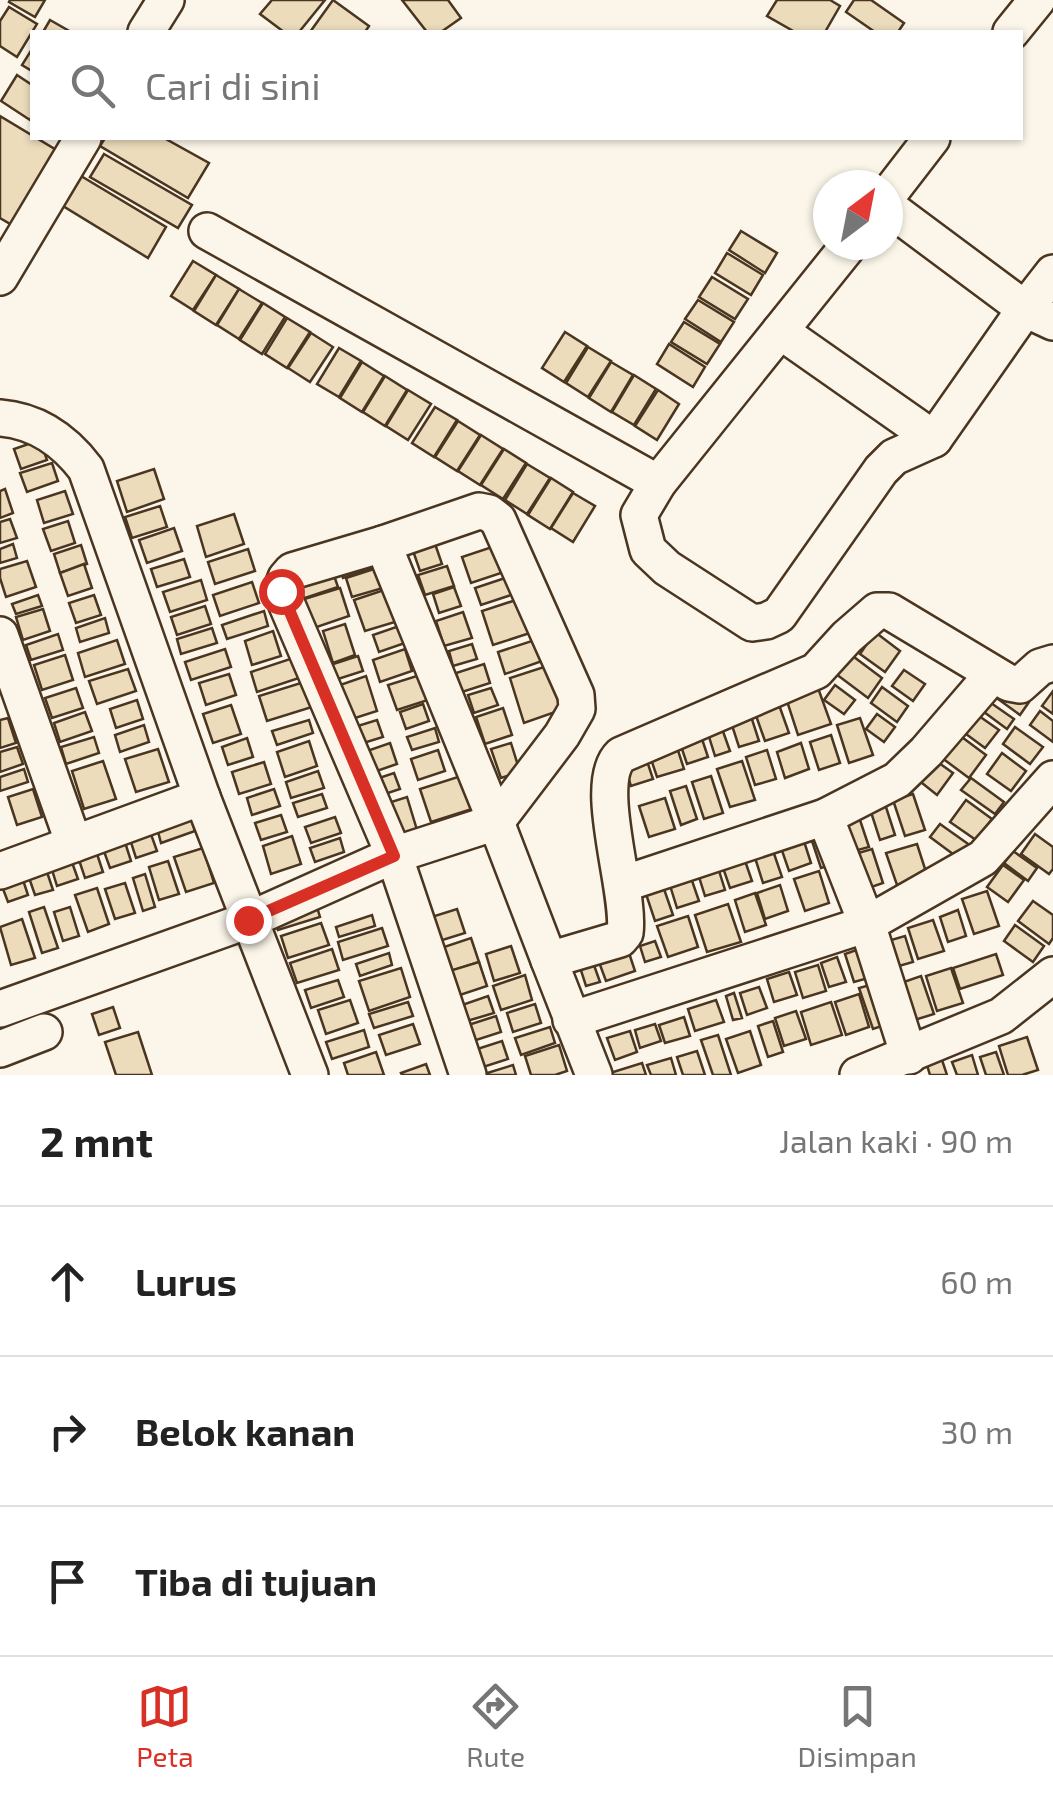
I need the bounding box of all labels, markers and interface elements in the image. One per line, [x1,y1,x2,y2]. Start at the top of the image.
search box [30,30,1023,140]
icon: search [65,58,120,113]
text: Cari di sini [145,62,321,108]
north arrow [813,170,903,260]
route start [259,569,305,615]
route end [226,898,272,944]
text: 2 mnt [40,1115,153,1165]
text: Jalan kaki · 90 m [779,1121,1013,1159]
icon: ahead [40,1254,95,1309]
text: Lurus [135,1258,237,1304]
text: 60 m [940,1262,1013,1300]
icon: right [40,1404,95,1459]
text: Belok kanan [135,1408,355,1454]
text: 30 m [941,1412,1013,1450]
icon: arrive [40,1554,95,1609]
text: Tiba di tujuan [135,1558,377,1604]
tab: Peta [136,1679,194,1773]
tab: Rute [466,1679,525,1773]
tab: Disimpan [798,1679,917,1773]

